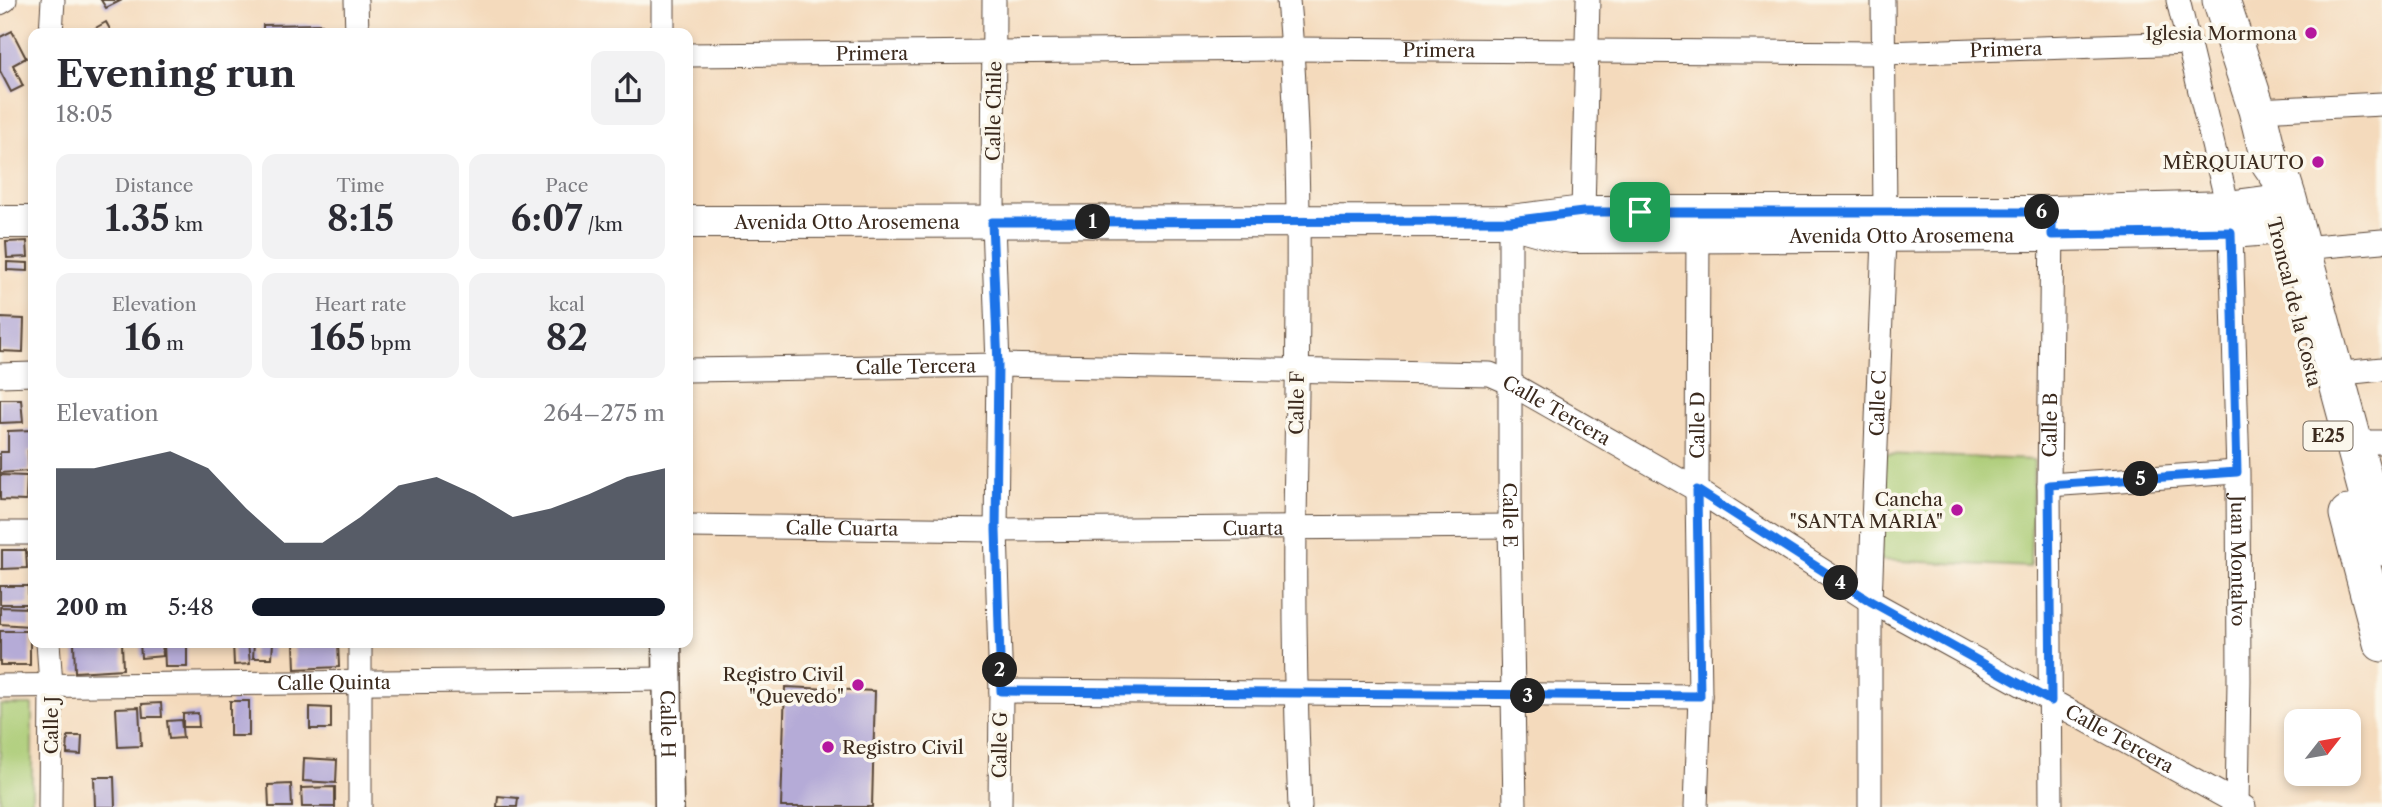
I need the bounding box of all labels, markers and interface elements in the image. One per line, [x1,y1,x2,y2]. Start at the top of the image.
place label: Iglesia Mormona [2145,22,2297,45]
marker: Iglesia Mormona [2303,25,2319,41]
street label: Primera [1969,36,2043,62]
street label: Primera [1403,38,1475,62]
street label: Primera [836,41,908,65]
text: Evening run [56,50,296,97]
button: share [591,51,665,125]
street label: Calle Chile [982,61,1006,161]
text: 18:05 [56,100,113,128]
place label: MÈRQUIAUTO [2163,151,2304,174]
marker: MÈRQUIAUTO [2310,154,2326,170]
text: Distance [115,174,193,197]
text: Time [336,174,385,197]
text: Pace [545,174,588,197]
pin [1610,182,1670,242]
icon: arrive [1621,193,1659,231]
pin: 6 [2024,194,2060,230]
text: 1.35 [105,197,170,240]
text: 8:15 [327,197,394,240]
text: 6:07 [511,197,582,240]
text: 6 [2036,200,2047,223]
pin: 1 [1076,204,1110,240]
street label: Avenida Otto Arosemena [733,210,960,233]
text: 1 [1088,210,1097,233]
text: km [170,213,203,236]
text: /km [582,213,623,236]
street label: Troncal de la Costa [2262,215,2326,389]
street label: Avenida Otto Arosemena [1788,224,2014,248]
text: Elevation [112,293,197,316]
text: Heart rate [315,293,406,316]
text: kcal [549,293,585,316]
text: 16 [124,316,161,359]
text: 165 [310,316,366,359]
text: 82 [546,316,588,359]
text: m [161,332,184,355]
text: bpm [366,332,411,355]
street label: Calle Tercera [855,354,976,379]
street label: Calle Tercera [1499,370,1615,450]
street label: Calle C [1865,370,1890,437]
street label: Calle F [1285,371,1309,435]
street label: Calle D [1686,391,1709,459]
street label: Calle B [2038,392,2062,458]
text: Elevation [56,399,159,427]
text: 264–275 m [543,399,665,427]
road number: E25 [2304,422,2352,450]
pin: 5 [2124,462,2158,496]
text: 5 [2135,467,2146,490]
street label: Calle E [1499,483,1522,548]
place label: Cancha "SANTA MARIA" [1790,488,1943,533]
street label: Juan Montalvo [2227,492,2250,627]
marker: Cancha "SANTA MARIA" [1949,502,1965,518]
street label: Calle Cuarta [785,516,899,540]
street label: Cuarta [1222,516,1284,540]
pin: 4 [1824,566,1858,600]
text: 4 [1835,571,1846,594]
text: 200 m [56,593,128,621]
text: 5:48 [168,593,214,621]
pin: 2 [982,652,1018,688]
text: 2 [994,658,1005,681]
place label: Registro Civil "Quevedo" [722,663,844,708]
street label: Calle Quinta [277,670,391,695]
marker: Registro Civil "Quevedo" [850,677,866,693]
pin: 3 [1510,678,1546,714]
text: 3 [1522,684,1533,707]
street label: Calle H [656,690,680,758]
street label: Calle J [40,696,63,754]
street label: Calle Tercera [2061,699,2178,778]
north arrow [2284,709,2361,786]
map controls [2284,709,2361,786]
street label: Calle G [988,711,1012,779]
place label: Registro Civil [842,736,964,759]
marker: Registro Civil [820,739,836,755]

